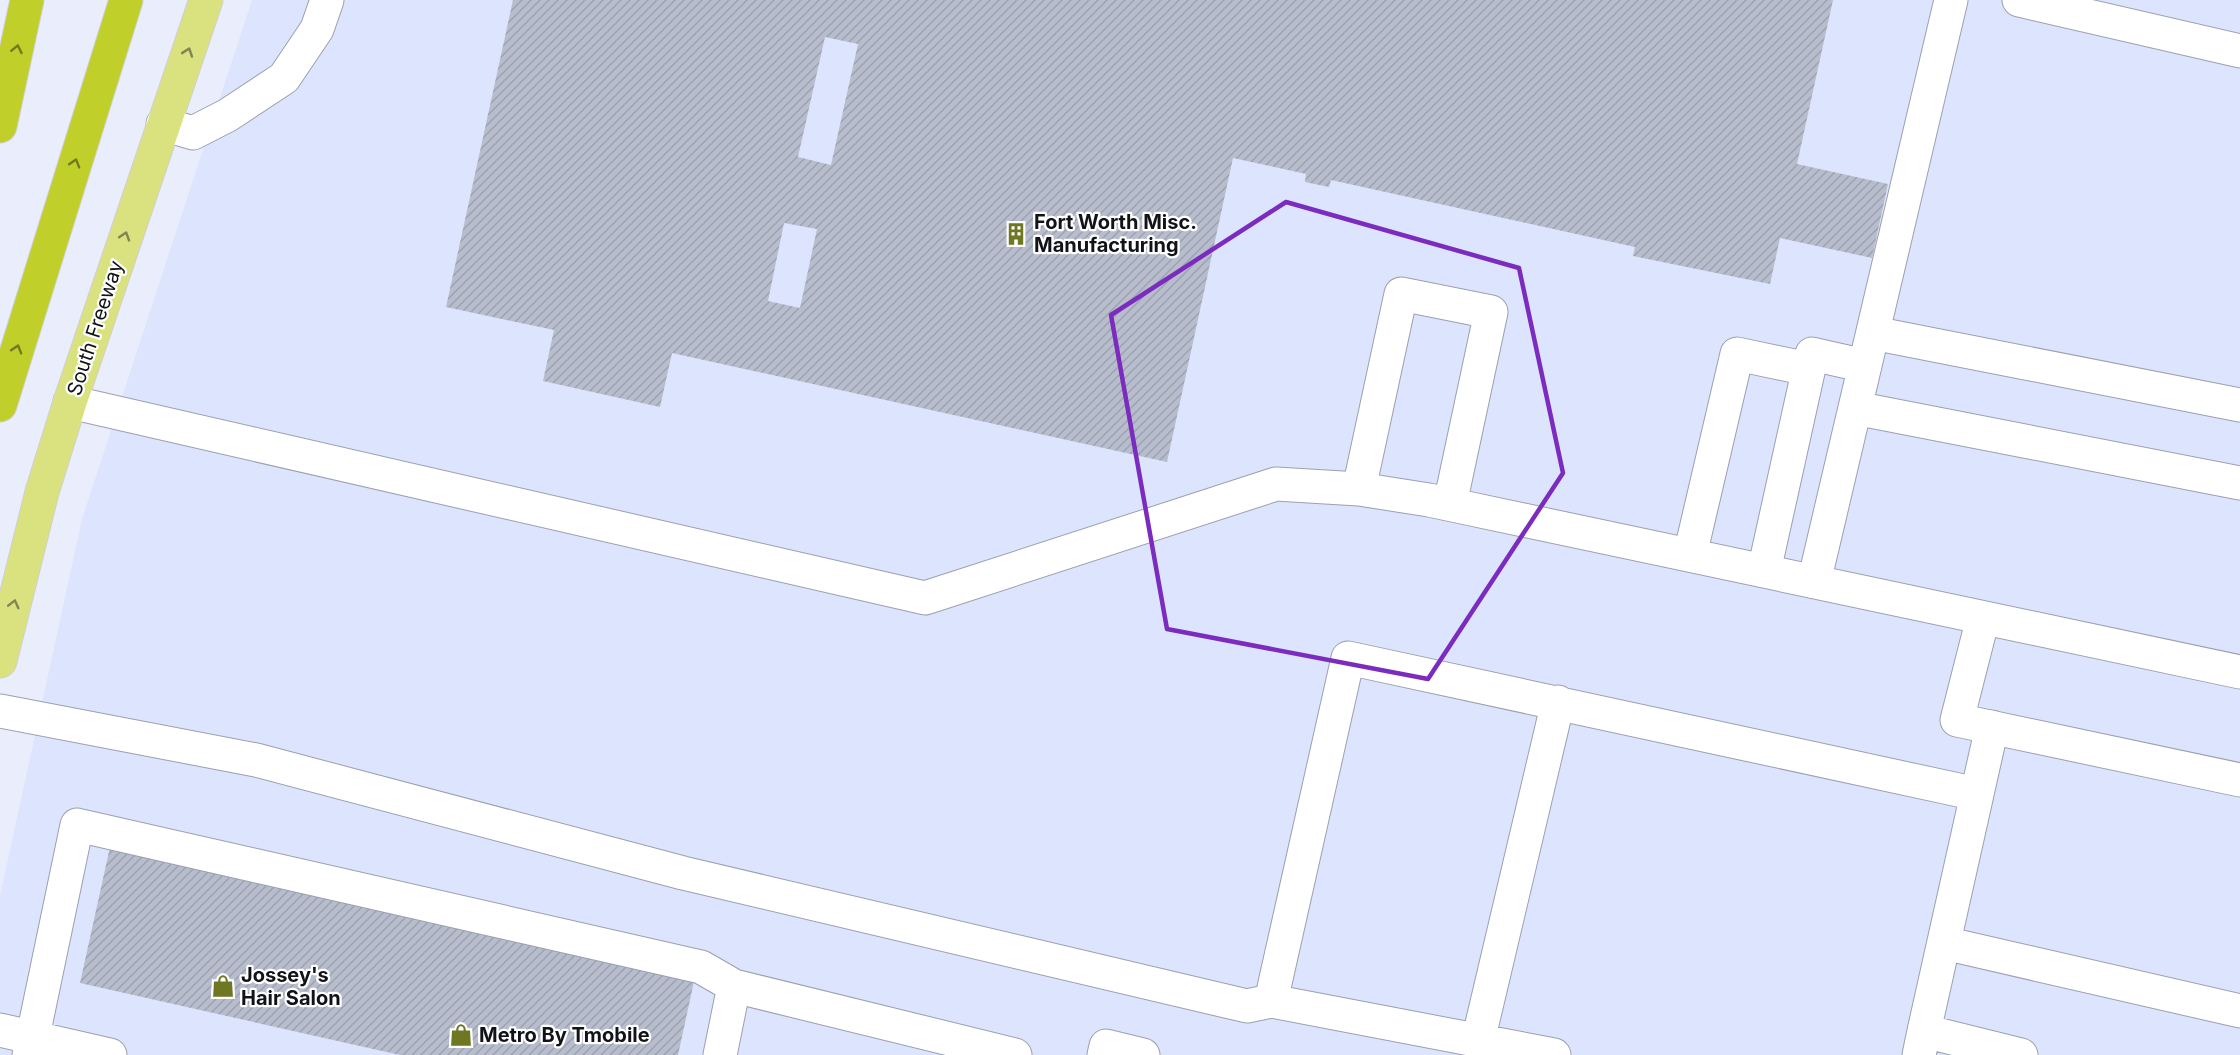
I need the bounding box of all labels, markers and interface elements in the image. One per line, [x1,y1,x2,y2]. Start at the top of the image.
one-way arrow [10,44,23,54]
one-way arrow [180,47,193,58]
one-way arrow [68,158,80,169]
place label: Fort Worth Misc. Manufacturing [1034,210,1197,257]
building icon: Fort Worth Misc. Manufacturing [1003,221,1029,247]
one-way arrow [118,231,130,242]
street label: South Freeway [62,257,128,399]
one-way arrow [10,344,22,355]
one-way arrow [7,599,20,609]
place label: Jossey's Hair Salon [241,963,341,1010]
shop icon: Jossey's Hair Salon [210,973,236,999]
shop icon: Metro By Tmobile [448,1022,474,1048]
place label: Metro By Tmobile [479,1023,650,1047]

